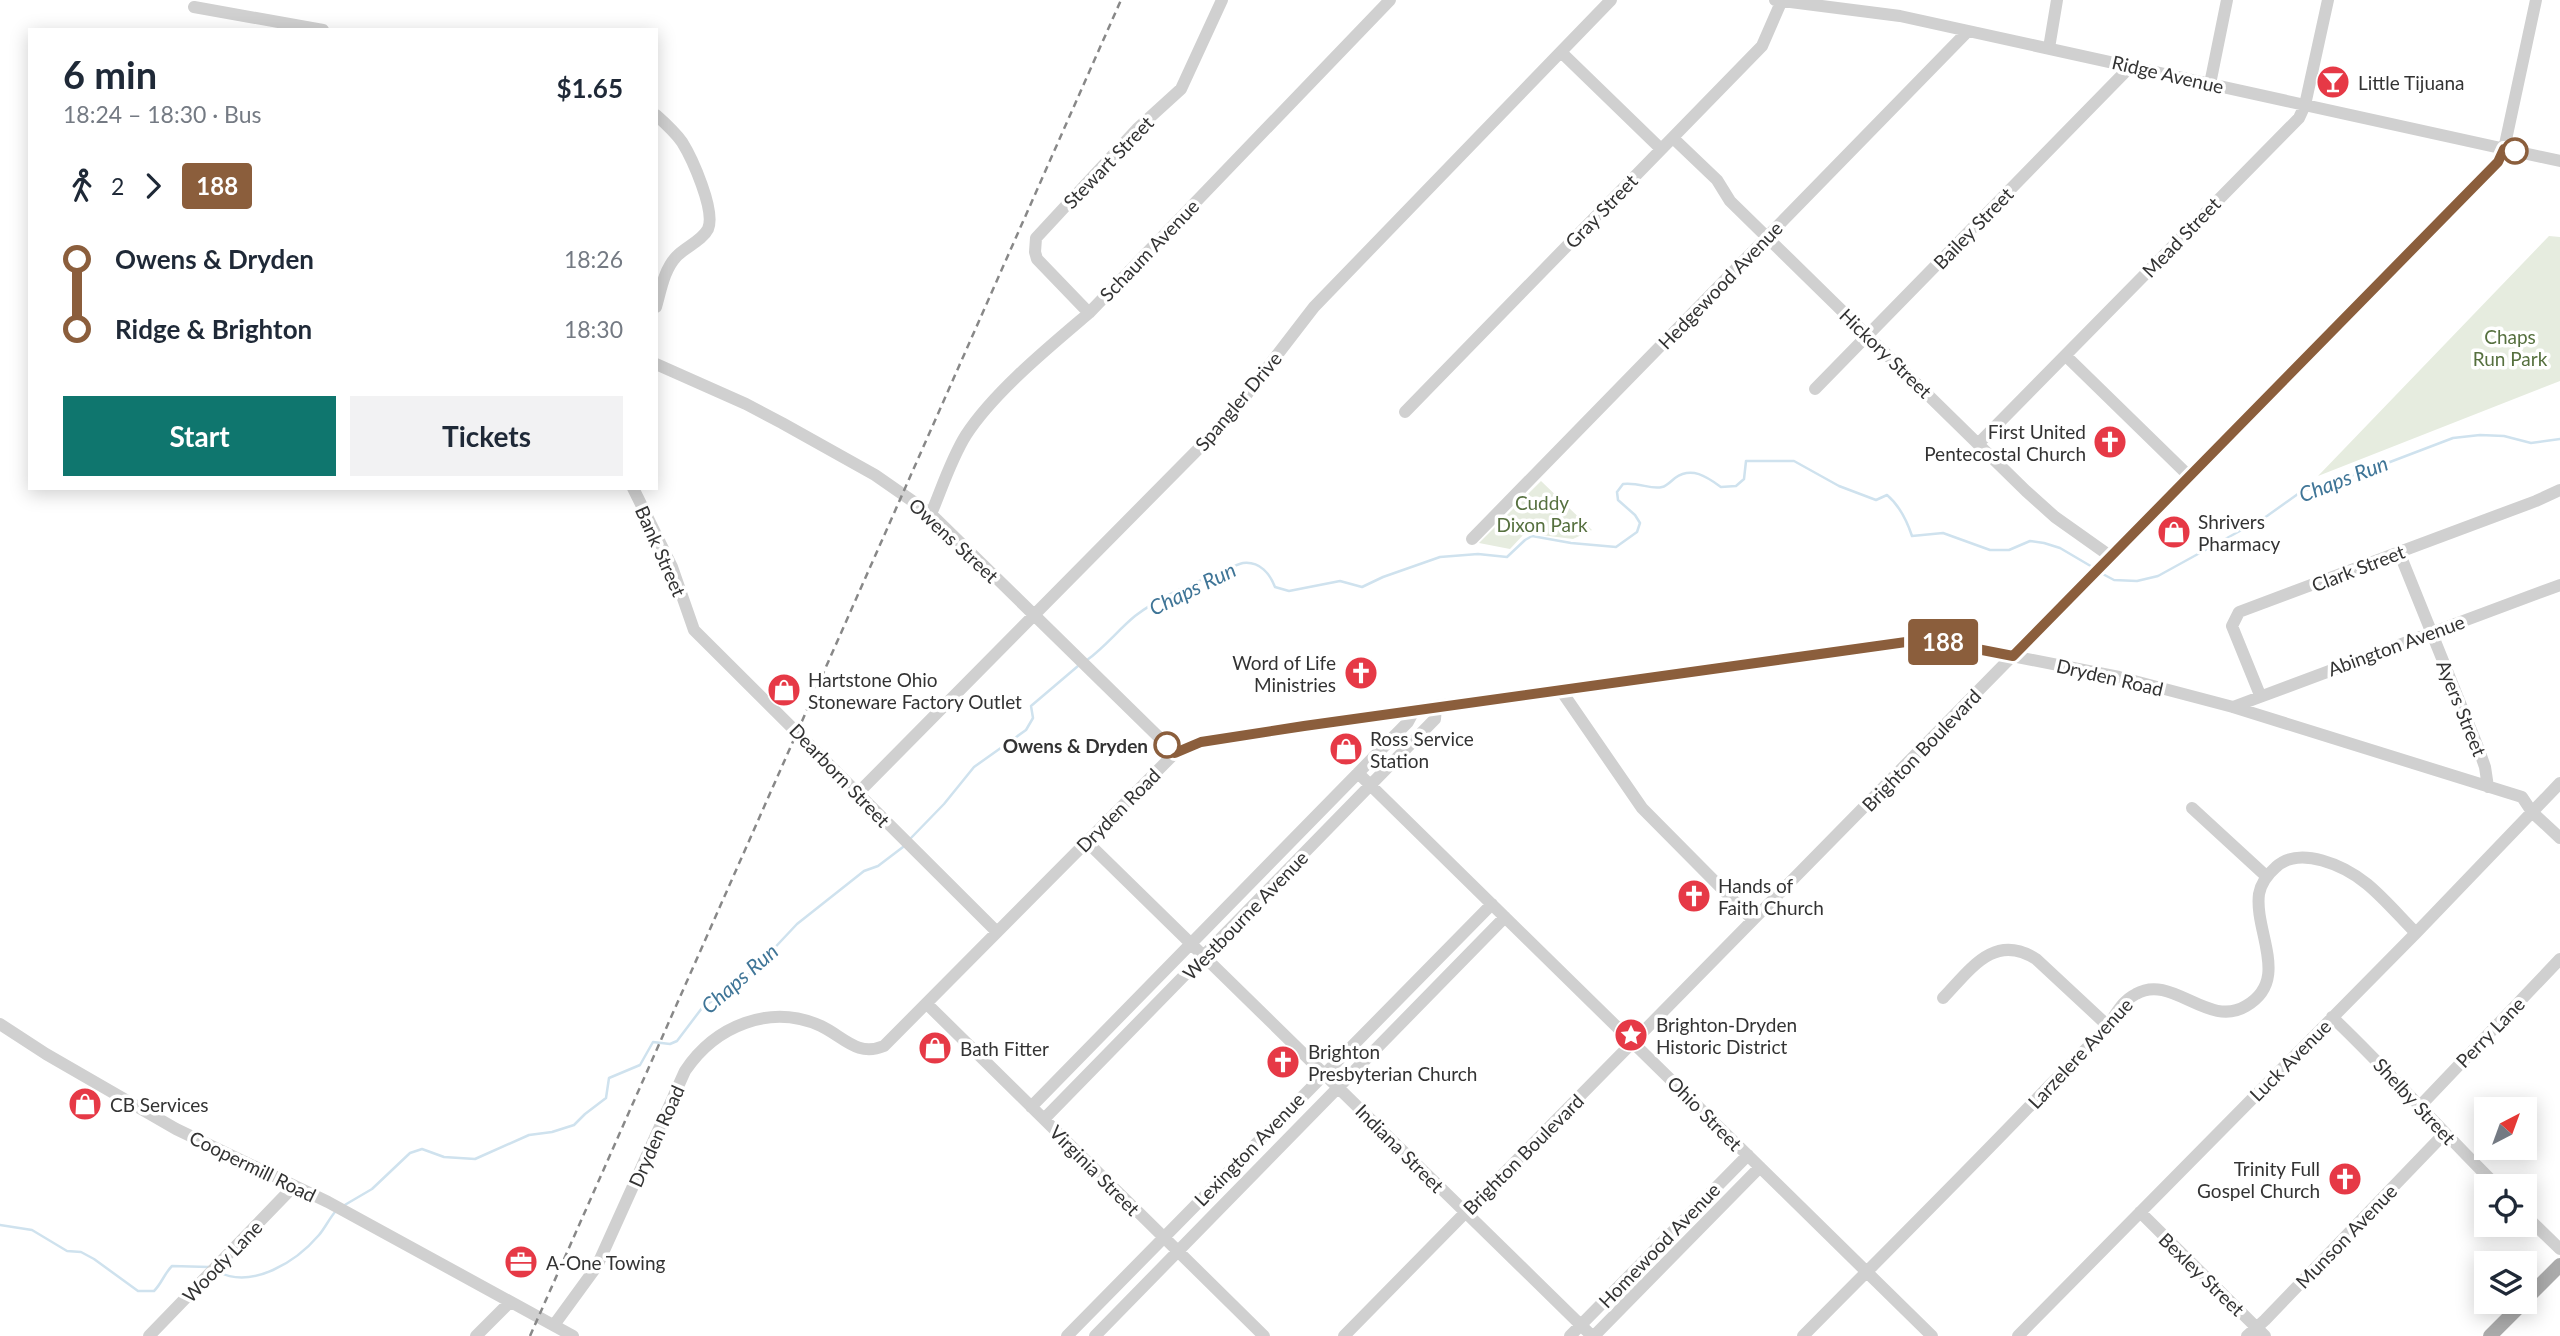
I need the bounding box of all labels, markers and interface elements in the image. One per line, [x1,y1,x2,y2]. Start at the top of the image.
street label: Ridge Avenue [2110,50,2226,98]
text: 6 min [63,51,157,97]
bar icon: Little Tijuana [2314,63,2352,101]
place label: Little Tijuana [2358,71,2464,94]
text: $1.65 [557,72,623,104]
text: 18:24 – 18:30 · Bus [63,100,262,128]
street label: Stewart Street [1058,111,1158,213]
unlabelled marker [2502,138,2528,164]
icon: walk [63,167,101,205]
icon: forward [134,167,172,205]
street label: Gray Street [1560,169,1642,253]
text: 188 [196,171,238,200]
text: 2 [111,172,124,200]
street label: Bailey Street [1928,182,2018,274]
street label: Mead Street [2137,192,2225,282]
street label: Schaum Avenue [1095,194,1203,306]
street label: Hedgewood Avenue [1653,216,1787,354]
text: Owens & Dryden [115,243,314,275]
text: 18:26 [564,245,623,273]
street label: Hickory Street [1835,303,1937,403]
text: Ridge & Brighton [115,313,312,345]
text: 18:30 [564,315,623,343]
park label: Chaps Run Park [2473,325,2548,370]
street label: Spangler Drive [1190,347,1286,455]
button: Start [63,396,336,476]
button: Tickets [350,396,623,476]
place label: First United Pentecostal Church [1924,420,2086,465]
church icon: First United Pentecostal Church [2091,423,2129,461]
water label: Chaps Run [2295,450,2391,506]
park label: Cuddy Dixon Park [1496,491,1588,536]
street label: Owens Street [905,493,1004,587]
street label: Bank Street [631,502,691,600]
place label: Shrivers Pharmacy [2198,510,2280,555]
shop icon: Shrivers Pharmacy [2155,513,2193,551]
street label: Clark Street [2308,540,2408,596]
water label: Chaps Run [1145,556,1239,620]
street label: Abington Avenue [2325,610,2467,680]
line badge: 188 [1903,619,1983,665]
text: 188 [1922,627,1964,656]
place label: Word of Life Ministries [1232,651,1336,696]
church icon: Word of Life Ministries [1342,654,1380,692]
street label: Dryden Road [2054,654,2166,700]
street label: Ayers Street [2432,657,2492,760]
place label: Hartstone Ohio Stoneware Factory Outlet [808,668,1022,713]
shop icon: Hartstone Ohio Stoneware Factory Outlet [765,671,803,709]
street label: Brighton Boulevard [1857,684,1985,816]
street label: Dearborn Street [785,719,895,832]
place label: Ross Service Station [1370,727,1474,772]
shop icon: Ross Service Station [1327,730,1365,768]
marker: Owens & Dryden [1154,732,1180,758]
place label: Owens & Dryden [1003,734,1148,757]
street label: Dryden Road [1071,763,1165,857]
street label: Westbourne Avenue [1178,846,1312,984]
place label: Hands of Faith Church [1718,874,1824,919]
church icon: Hands of Faith Church [1675,877,1713,915]
water label: Chaps Run [696,938,782,1018]
street label: Perry Lane [2451,992,2529,1072]
street label: Larzelere Avenue [2023,993,2137,1113]
place label: Brighton-Dryden Historic District [1656,1013,1797,1058]
street label: Luck Avenue [2245,1015,2335,1105]
place icon: Brighton-Dryden Historic District [1612,1016,1650,1054]
shop icon: Bath Fitter [916,1029,954,1067]
place label: Bath Fitter [960,1037,1049,1060]
place label: Brighton Presbyterian Church [1308,1040,1477,1085]
church icon: Brighton Presbyterian Church [1264,1043,1302,1081]
street label: Shelby Street [2369,1053,2461,1149]
street label: Ohio Street [1663,1071,1747,1155]
street label: Dryden Road [623,1082,689,1190]
shop icon: CB Services [66,1085,104,1123]
street label: Lexington Avenue [1189,1088,1309,1210]
street label: Brighton Boulevard [1458,1089,1588,1219]
place label: CB Services [110,1093,209,1116]
north arrow [2474,1097,2538,1160]
map controls [2474,1097,2537,1314]
street label: Indiana Street [1351,1099,1449,1197]
street label: Virginia Street [1045,1120,1145,1220]
street label: Coopermill Road [186,1125,320,1207]
place label: Trinity Full Gospel Church [2197,1157,2320,1202]
church icon: Trinity Full Gospel Church [2326,1160,2364,1198]
button: locate [2474,1174,2537,1237]
street label: Homewood Avenue [1594,1178,1724,1312]
street label: Munson Avenue [2291,1179,2401,1293]
street label: Woody Lane [177,1215,267,1307]
street label: Bexley Street [2154,1228,2250,1321]
office icon: A-One Towing [502,1243,540,1281]
place label: A-One Towing [546,1251,665,1274]
button: layers [2474,1251,2537,1314]

